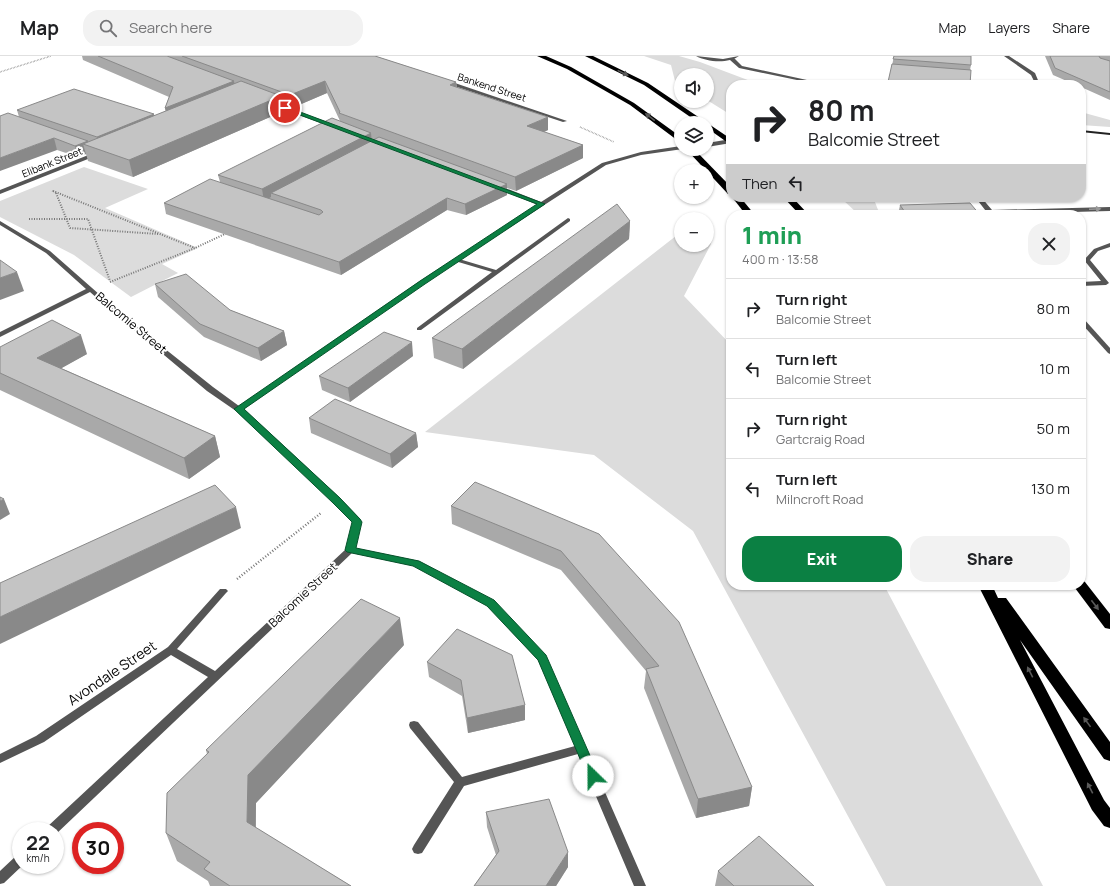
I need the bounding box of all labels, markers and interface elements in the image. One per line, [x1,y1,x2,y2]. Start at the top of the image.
search box [83,10,363,46]
text: Map [20,15,59,41]
icon: search [97,17,119,39]
text: Search here [129,17,212,38]
text: Map [938,18,966,37]
text: Layers [988,18,1030,37]
text: Share [1052,18,1090,37]
map controls [674,68,714,252]
button: sound [674,68,714,108]
street label: Bankend Street [456,69,528,105]
one-way arrow [618,70,629,76]
pin [268,91,302,125]
text: 80 m [808,91,874,129]
icon: right [742,96,794,148]
icon: arrive [274,97,296,119]
one-way arrow [645,113,655,121]
button: layers [674,116,714,156]
text: Balcomie Street [808,127,940,151]
street label: Elibank Street [20,143,84,181]
button: + [674,164,714,204]
icon: left [785,172,807,194]
text: Then [742,173,777,194]
one-way arrow [1089,206,1102,212]
button: − [674,212,714,252]
text: 1 min [742,218,802,251]
button: close [1028,223,1070,265]
text: 400 m · 13:58 [742,250,819,268]
street label: Balcomie Street [92,288,171,358]
text: Turn right [776,289,847,310]
icon: right [742,298,764,320]
text: 80 m [1036,298,1070,319]
text: Balcomie Street [776,310,871,328]
text: Turn left [776,349,838,370]
icon: left [742,358,764,380]
text: 10 m [1039,358,1070,379]
text: Balcomie Street [776,370,871,388]
text: Turn right [776,409,847,430]
icon: right [742,418,764,440]
text: 50 m [1036,418,1070,439]
text: Gartcraig Road [776,430,865,448]
text: Turn left [776,469,838,490]
icon: left [742,478,764,500]
text: 130 m [1031,478,1070,499]
text: Milncroft Road [776,490,863,508]
button: Exit [742,536,902,582]
button: Share [910,536,1070,582]
street label: Balcomie Street [265,558,341,631]
one-way arrow [1091,599,1099,610]
street label: Avondale Street [64,636,160,709]
one-way arrow [1027,667,1033,678]
one-way arrow [1083,717,1091,727]
position arrow [572,755,614,797]
one-way arrow [1086,782,1093,794]
speed limit sign: 30 [72,822,124,874]
text: 22 [26,829,50,856]
text: km/h [26,851,50,865]

